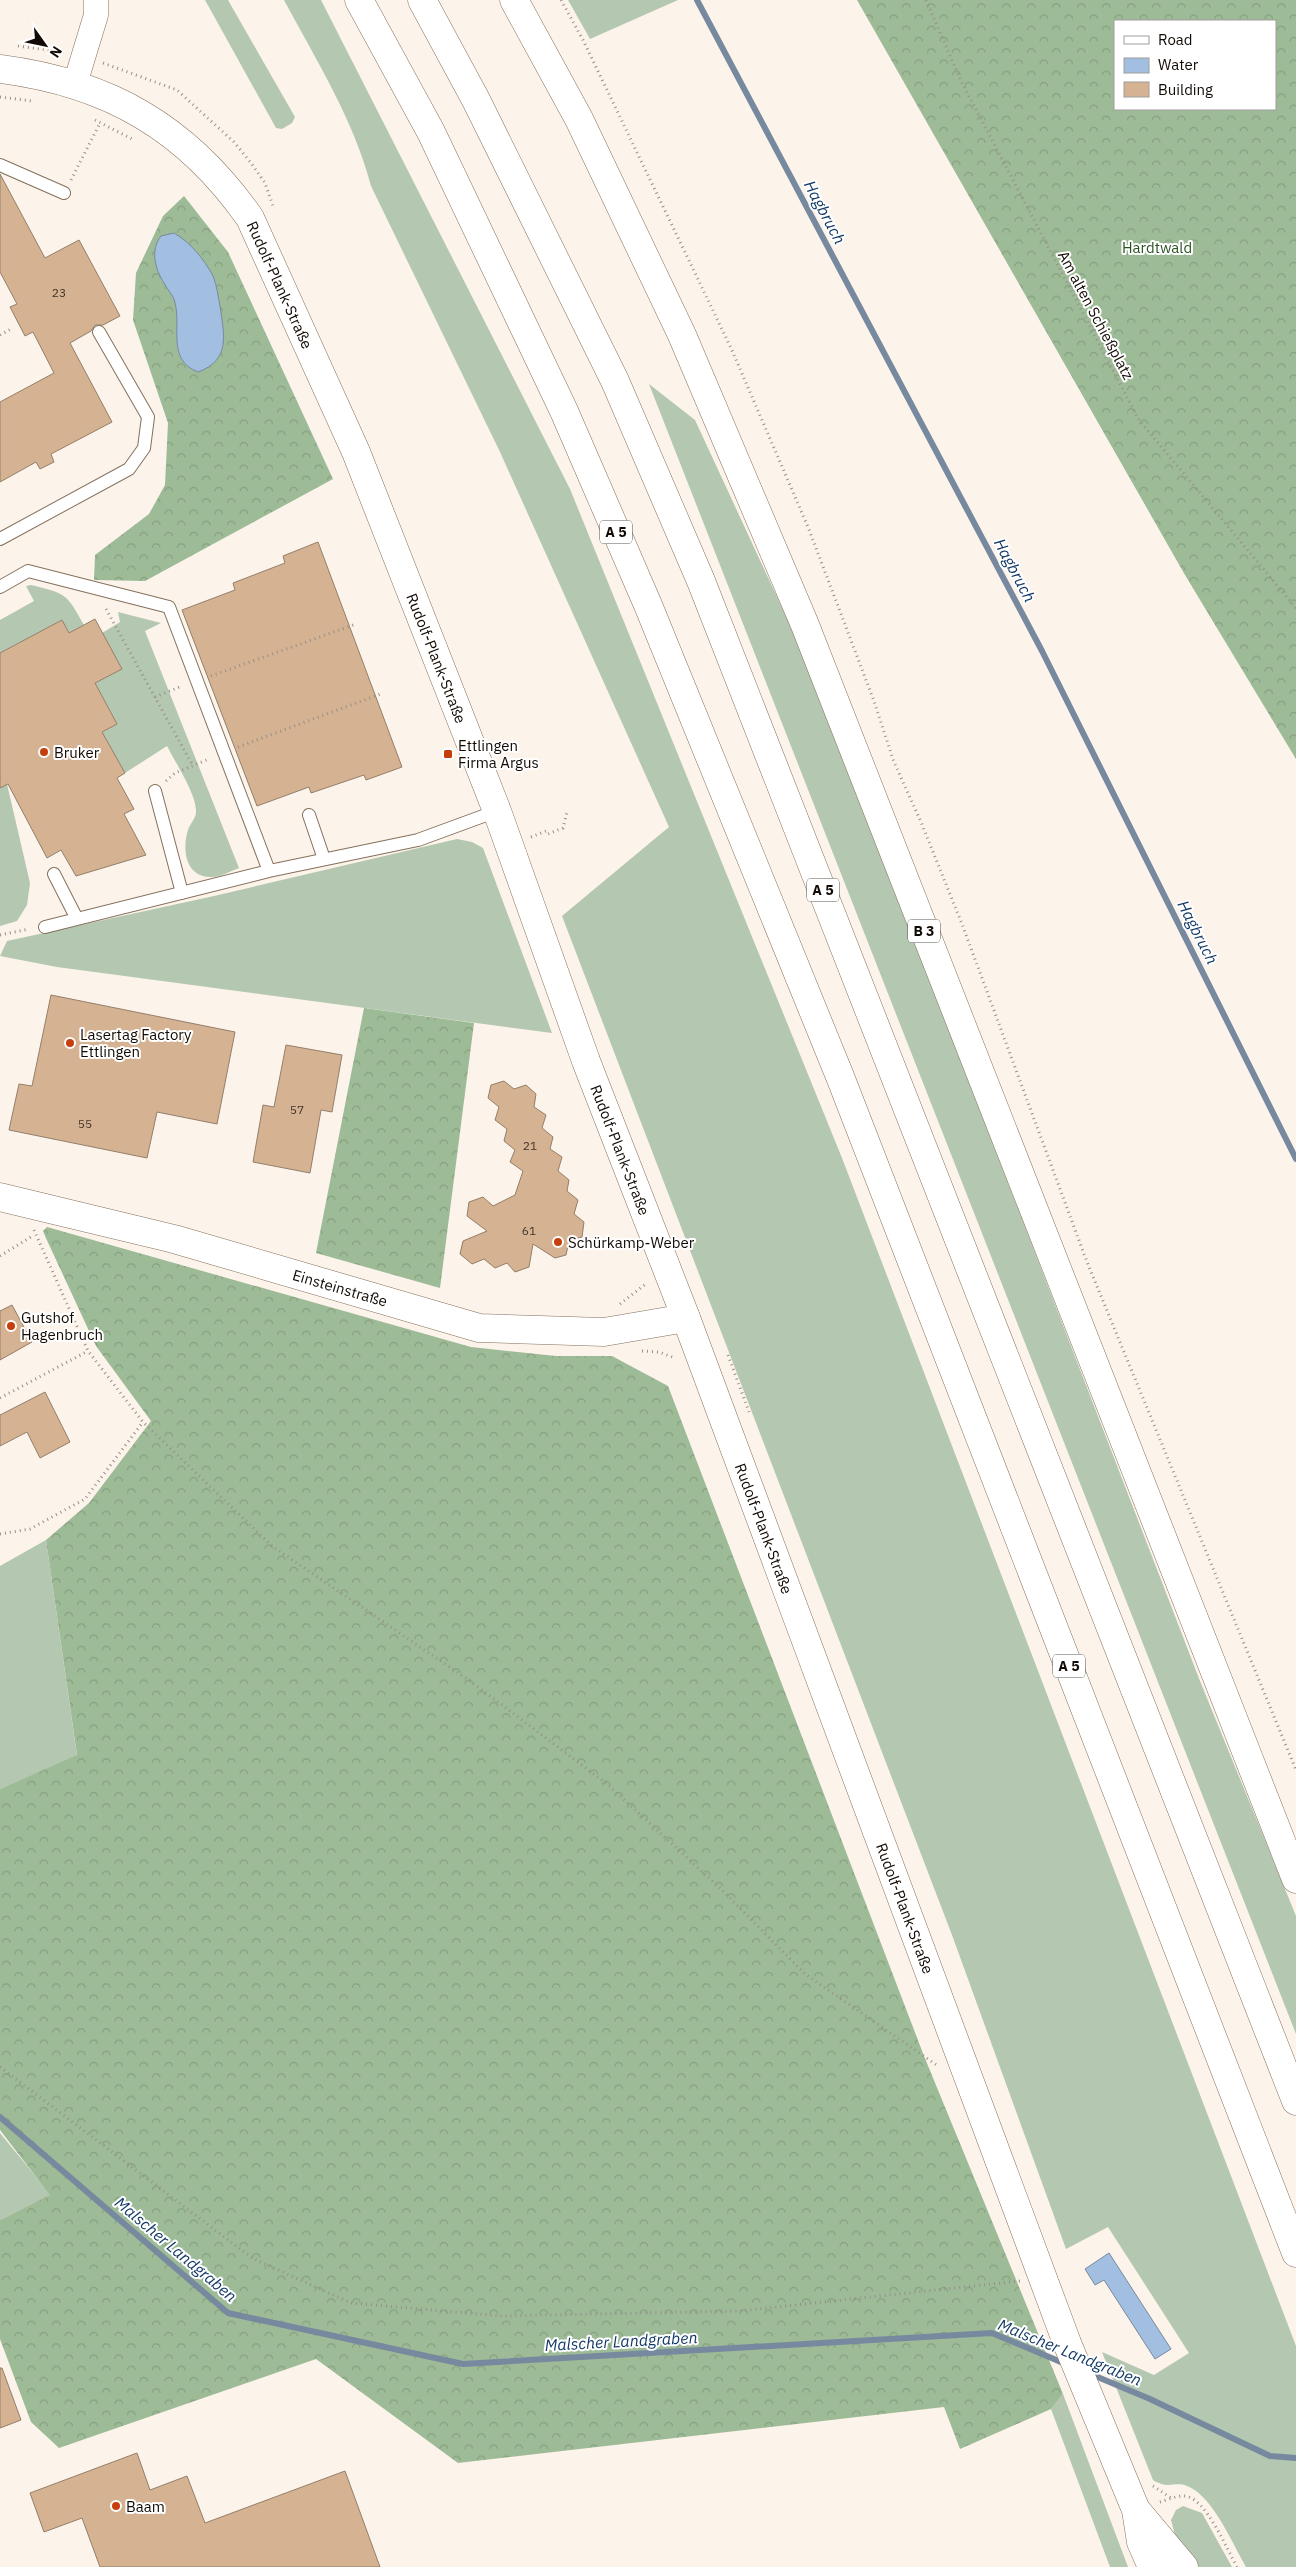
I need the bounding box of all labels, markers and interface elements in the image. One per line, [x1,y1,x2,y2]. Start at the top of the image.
north arrow [20,20,70,70]
legend [1114,20,1276,110]
text: Road [1158,30,1193,49]
text: N [46,43,66,61]
text: Water [1158,55,1199,74]
text: Building [1158,80,1213,99]
water label: Hagbruch [800,177,850,247]
street label: Rudolf-Plank-Straße [243,218,317,352]
park label: Hardtwald [1122,238,1192,257]
street label: Am alten Schießplatz [1054,247,1138,383]
house number: 23 [52,285,66,300]
road number: A 5 [600,520,632,544]
water label: Hagbruch [990,535,1040,605]
street label: Rudolf-Plank-Straße [403,590,471,726]
place label: Ettlingen Firma Argus [458,736,539,772]
place label: Bruker [54,743,100,762]
marker: Bruker [38,746,50,758]
marker: Ettlingen Firma Argus [442,748,454,760]
road number: A 5 [807,878,839,902]
water label: Hagbruch [1173,897,1223,967]
road number: B 3 [908,919,940,942]
place label: Lasertag Factory Ettlingen [80,1025,192,1061]
marker: Lasertag Factory Ettlingen [64,1037,76,1049]
street label: Rudolf-Plank-Straße [587,1082,654,1218]
house number: 57 [290,1102,304,1117]
house number: 55 [78,1116,92,1131]
house number: 21 [523,1138,537,1153]
house number: 61 [522,1223,536,1238]
place label: Schürkamp-Weber [568,1233,695,1252]
marker: Schürkamp-Weber [552,1236,564,1248]
street label: Einsteinstraße [290,1265,390,1310]
place label: Gutshof Hagenbruch [21,1308,103,1344]
marker: Gutshof Hagenbruch [5,1320,17,1332]
street label: Rudolf-Plank-Straße [731,1460,797,1597]
road number: A 5 [1053,1654,1085,1678]
street label: Rudolf-Plank-Straße [872,1840,938,1976]
water label: Malscher Landgraben [111,2192,241,2306]
water label: Malscher Landgraben [995,2314,1145,2390]
water label: Malscher Landgraben [544,2327,698,2355]
place label: Baam [126,2497,165,2516]
marker: Baam [110,2500,122,2512]

